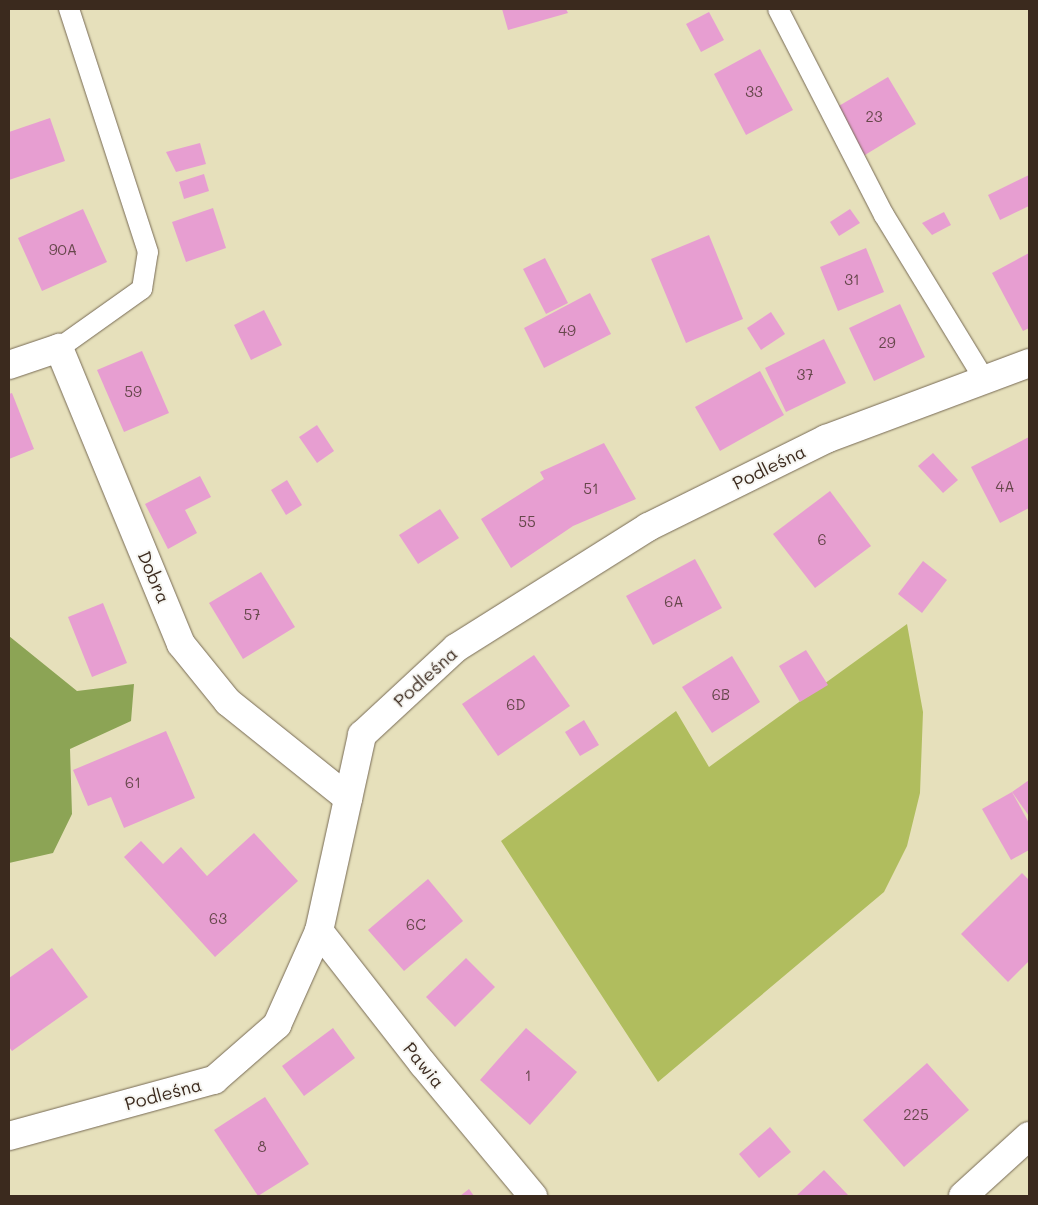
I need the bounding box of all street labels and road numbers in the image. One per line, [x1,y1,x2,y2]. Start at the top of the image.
street label: Podleśna [729,440,809,494]
street label: Dobra [133,548,175,606]
street label: Podleśna [389,643,461,711]
street label: Pawia [399,1038,449,1092]
street label: Podleśna [122,1073,204,1115]

